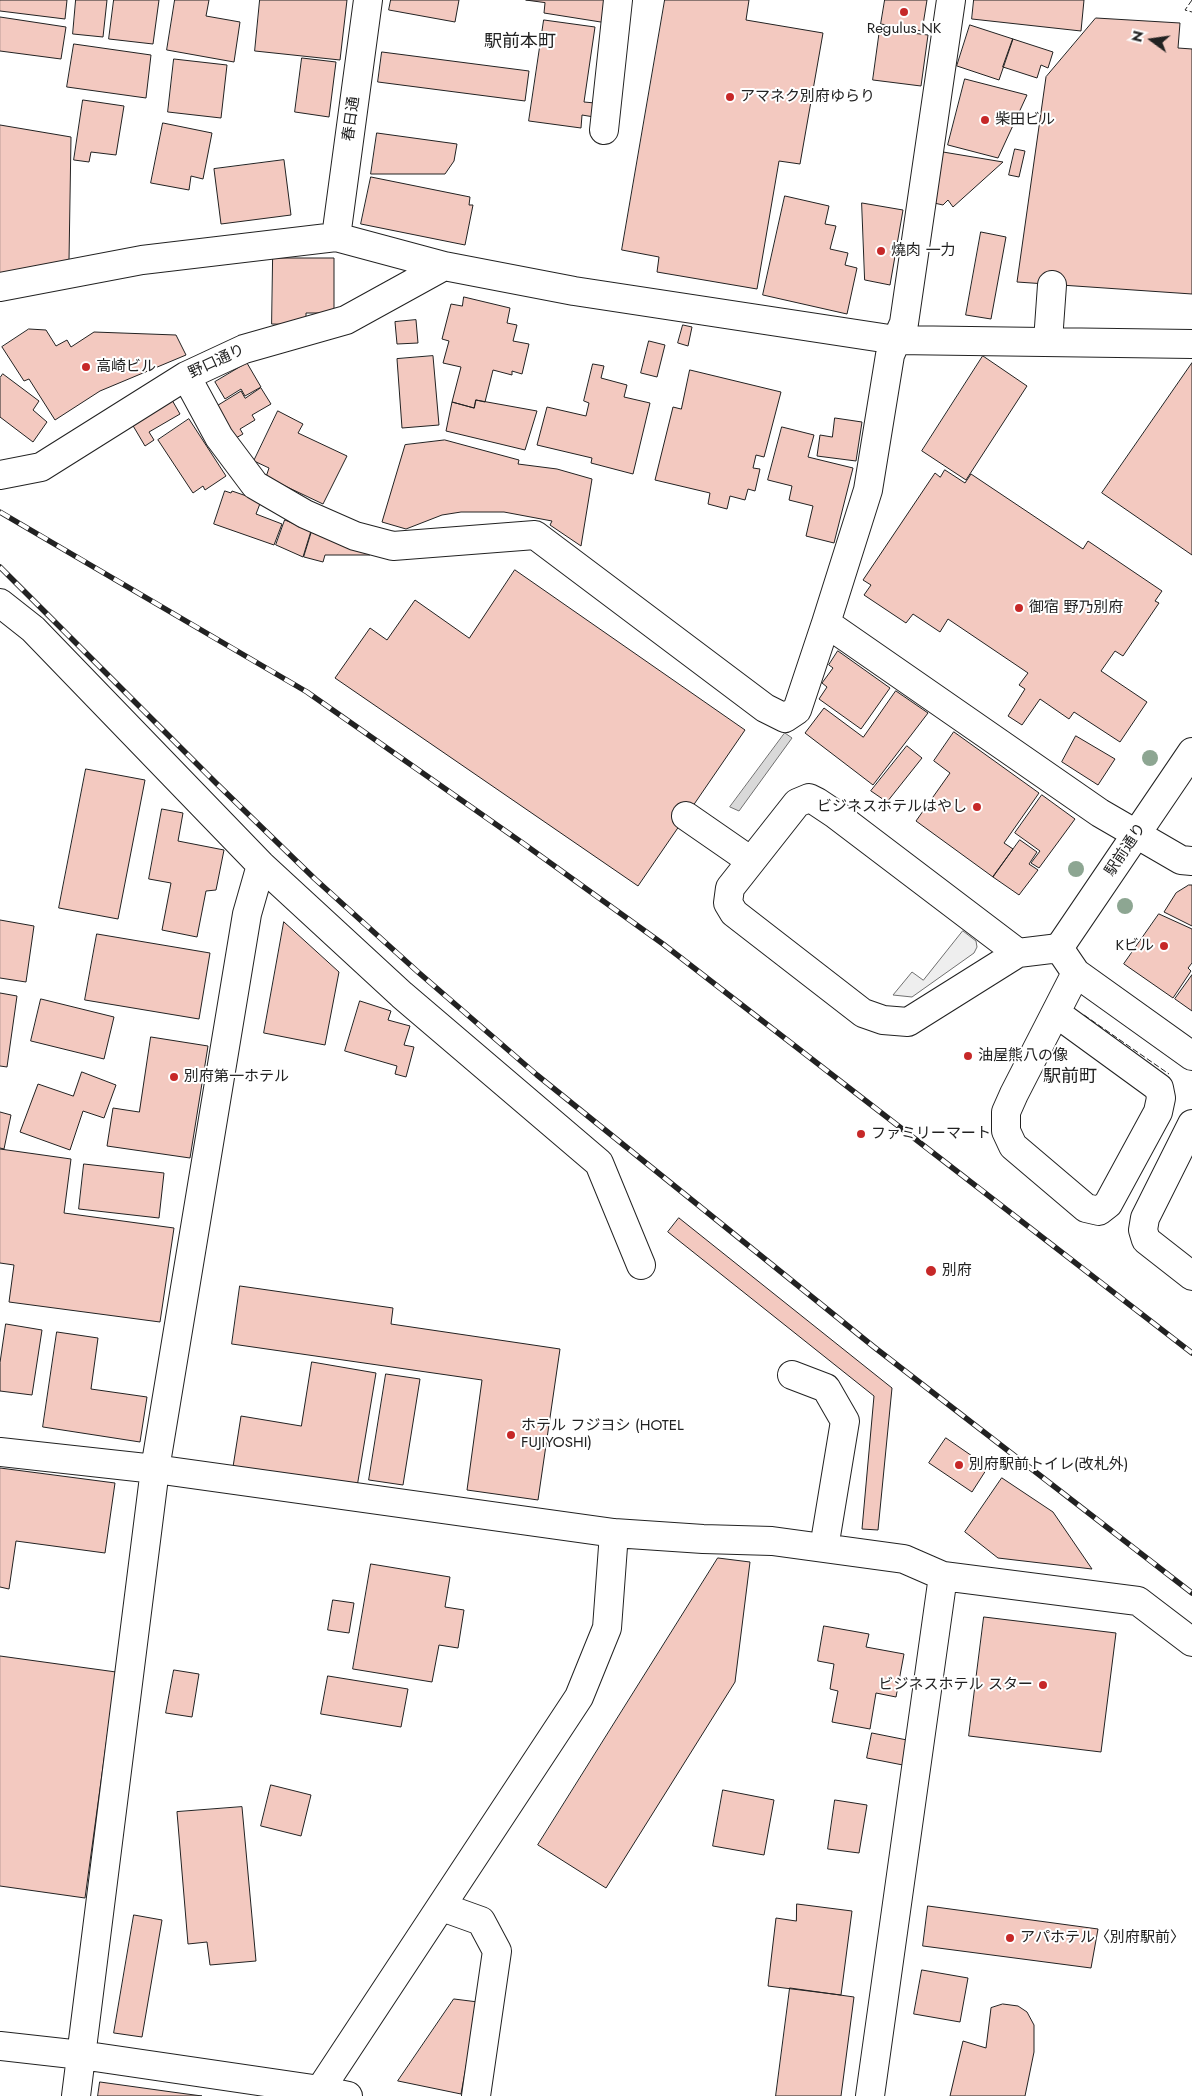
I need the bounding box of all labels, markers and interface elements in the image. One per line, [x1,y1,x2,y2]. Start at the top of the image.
marker: Regulus NK [898,6,910,18]
north arrow [1127,15,1177,65]
place label: Regulus NK [867,20,941,38]
text: N [1126,29,1148,44]
district label: 駅前本町 [484,32,556,54]
place label: アマネク別府ゆらり [740,88,875,106]
marker: アマネク別府ゆらり [724,91,736,103]
street label: 春日通 [340,95,364,143]
place label: 柴田ビル [995,111,1055,129]
marker: 柴田ビル [979,114,991,126]
place label: 燒肉 一力 [891,242,955,260]
marker: 燒肉 一力 [875,245,887,257]
street label: 野口通り [186,341,248,383]
place label: 高崎ビル [96,358,156,376]
marker: 高崎ビル [80,361,92,373]
place label: 御宿 野乃別府 [1029,599,1123,617]
marker: 御宿 野乃別府 [1013,602,1025,614]
place label: ビジネスホテルはやし [817,798,967,816]
marker: ビジネスホテルはやし [971,801,983,813]
street label: 駅前通り [1102,820,1150,880]
place label: Kビル [1116,937,1154,955]
marker: Kビル [1158,940,1170,952]
place label: 油屋熊八の像 [978,1047,1068,1065]
marker: 油屋熊八の像 [962,1050,974,1062]
district label: 駅前町 [1043,1067,1097,1089]
place label: 別府第一ホテル [184,1068,289,1086]
marker: 別府第一ホテル [168,1071,180,1083]
place label: ファミリーマート [871,1125,991,1143]
marker: ファミリーマート [855,1128,867,1140]
place label: 別府 [942,1262,972,1280]
marker: 別府 [924,1264,938,1278]
place label: ホテル フジヨシ (HOTEL FUJIYOSHI) [521,1417,684,1452]
marker: ホテル フジヨシ (HOTEL FUJIYOSHI) [505,1429,517,1441]
place label: 別府駅前トイレ(改札外) [969,1456,1128,1474]
marker: 別府駅前トイレ(改札外) [953,1459,965,1471]
place label: ビジネスホテル スター [879,1676,1033,1694]
marker: ビジネスホテル スター [1037,1679,1049,1691]
place label: アパホテル〈別府駅前〉 [1020,1929,1185,1947]
marker: アパホテル〈別府駅前〉 [1004,1932,1016,1944]

